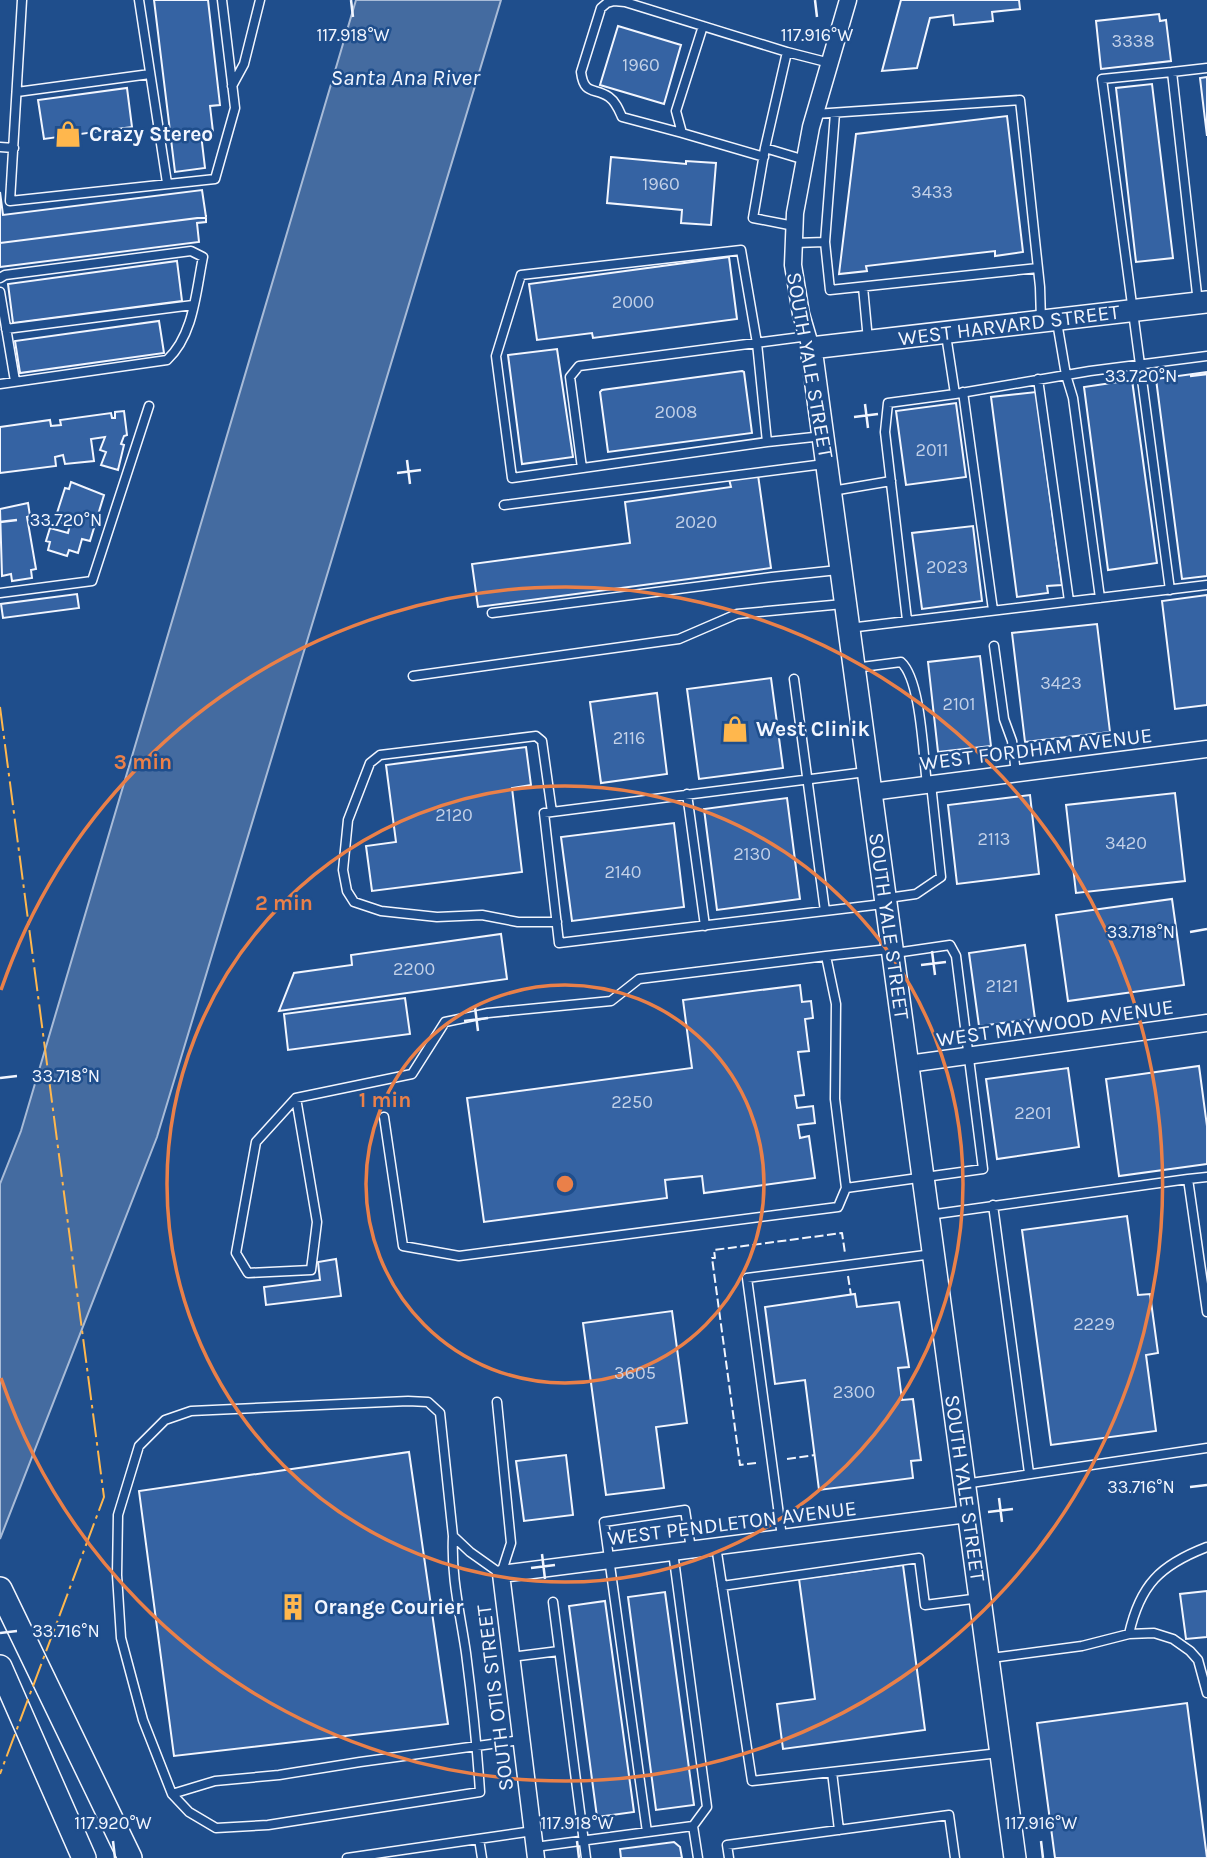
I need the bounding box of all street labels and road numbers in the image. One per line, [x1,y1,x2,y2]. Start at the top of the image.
street label: SOUTH YALE STREET [782,270,838,460]
street label: WEST HARVARD STREET [897,299,1122,350]
street label: WEST FORDHAM AVENUE [918,723,1154,775]
street label: SOUTH YALE STREET [864,831,914,1021]
street label: WEST MAYWOOD AVENUE [935,994,1175,1052]
street label: SOUTH YALE STREET [940,1393,990,1583]
street label: WEST PENDLETON AVENUE [606,1496,858,1550]
street label: SOUTH OTIS STREET [472,1603,518,1792]

